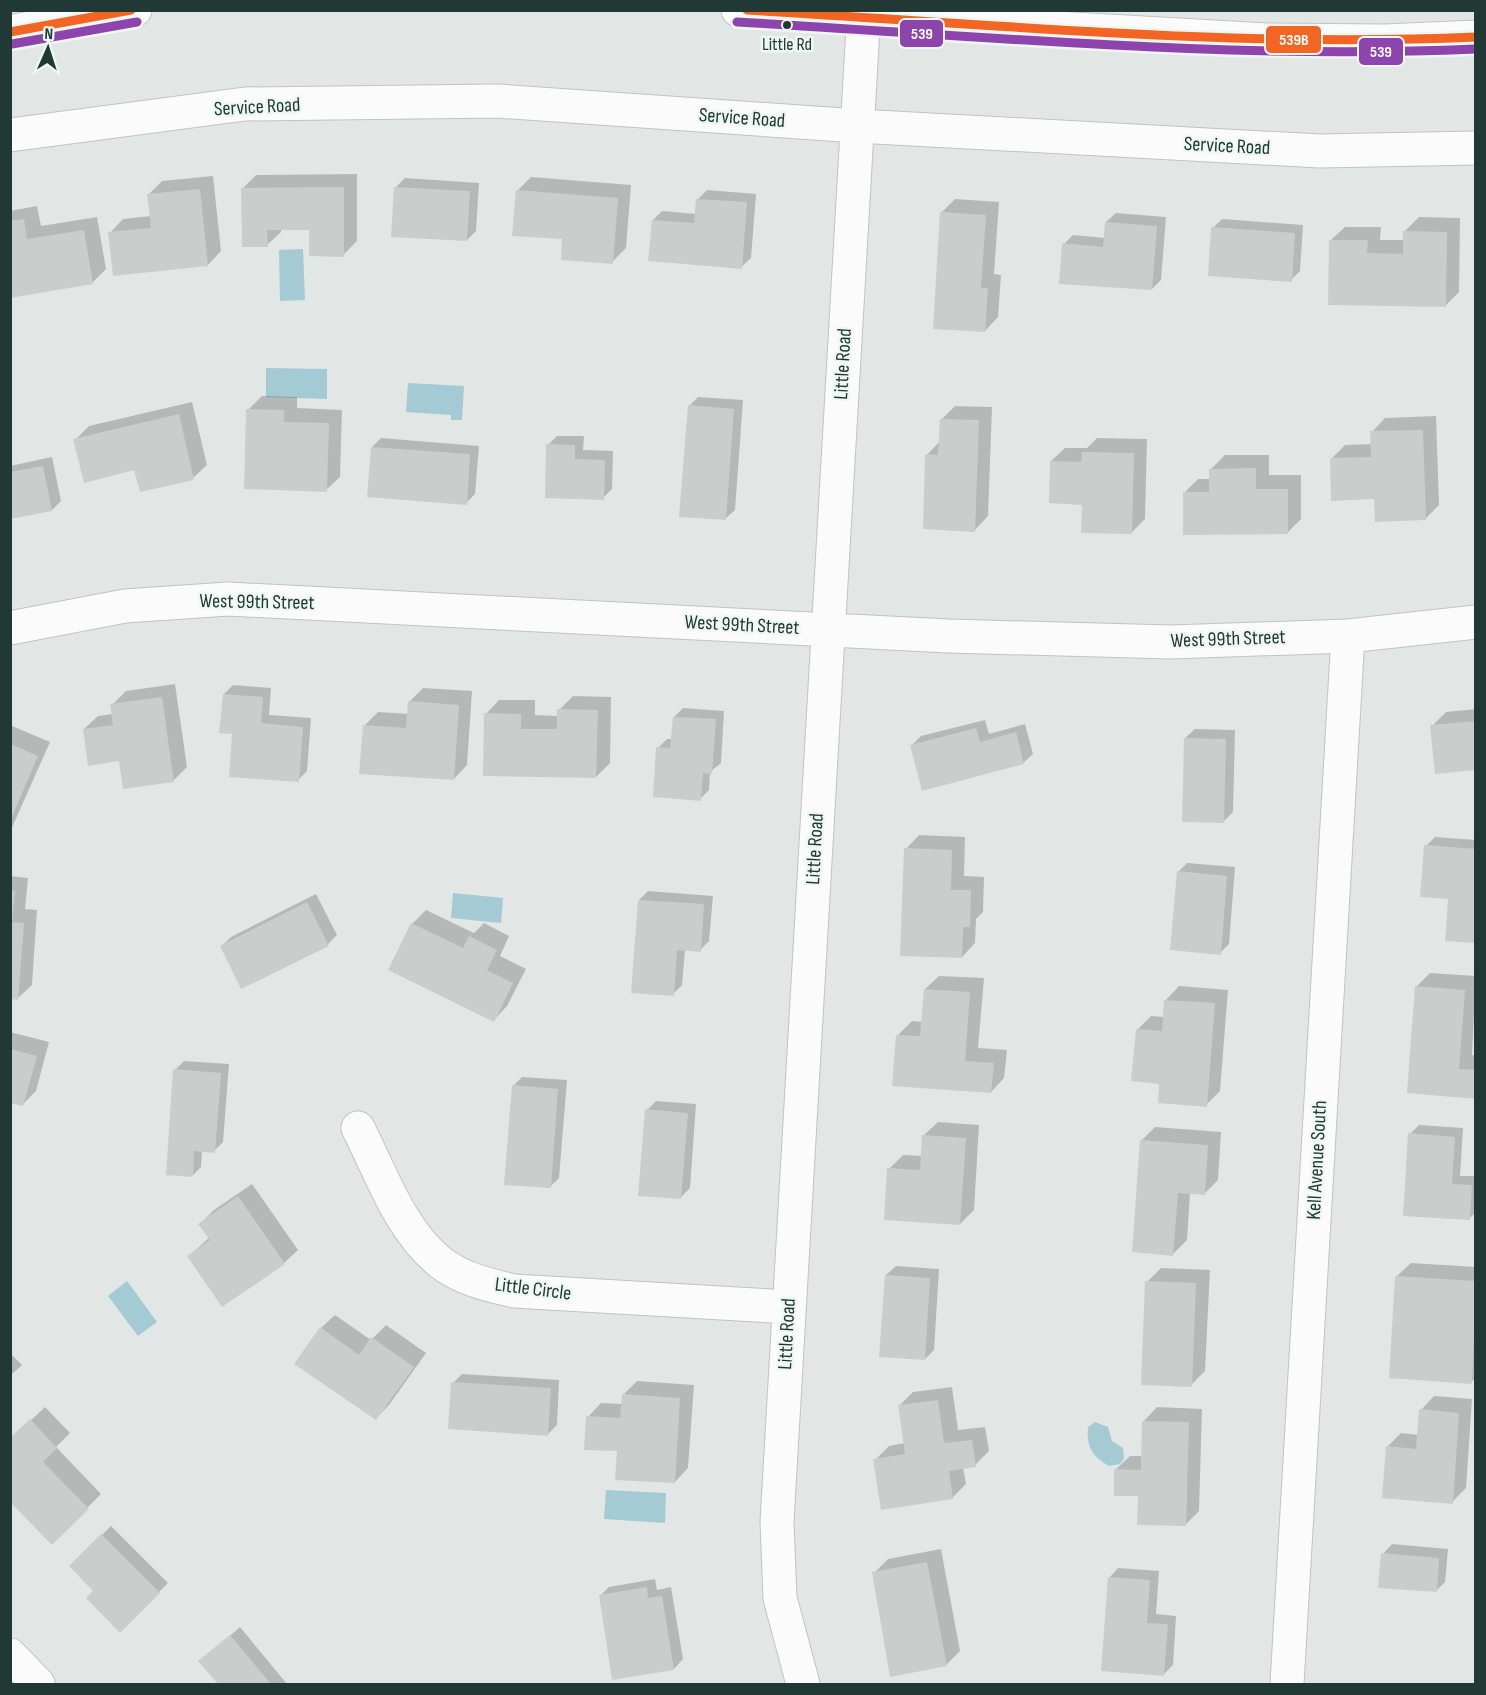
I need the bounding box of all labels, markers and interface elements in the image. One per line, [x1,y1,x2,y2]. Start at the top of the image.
north arrow [18,18,78,78]
marker: Little Rd [781,19,793,31]
line badge: 539 [899,19,944,48]
text: N [44,25,53,44]
text: 539 [911,25,933,44]
line badge: 539B [1265,25,1322,54]
text: 539B [1279,31,1309,50]
place label: Little Rd [762,34,812,55]
line badge: 539 [1358,37,1404,66]
text: 539 [1370,43,1392,62]
street label: Service Road [213,93,301,121]
street label: Service Road [698,103,786,133]
street label: Service Road [1183,132,1271,160]
street label: Little Road [829,328,857,400]
street label: West 99th Street [199,589,315,615]
street label: West 99th Street [684,610,800,640]
street label: West 99th Street [1170,625,1286,653]
street label: Little Road [801,813,829,885]
street label: Kell Avenue South [1302,1100,1332,1220]
street label: Little Circle [493,1272,573,1306]
street label: Little Road [773,1298,801,1370]

